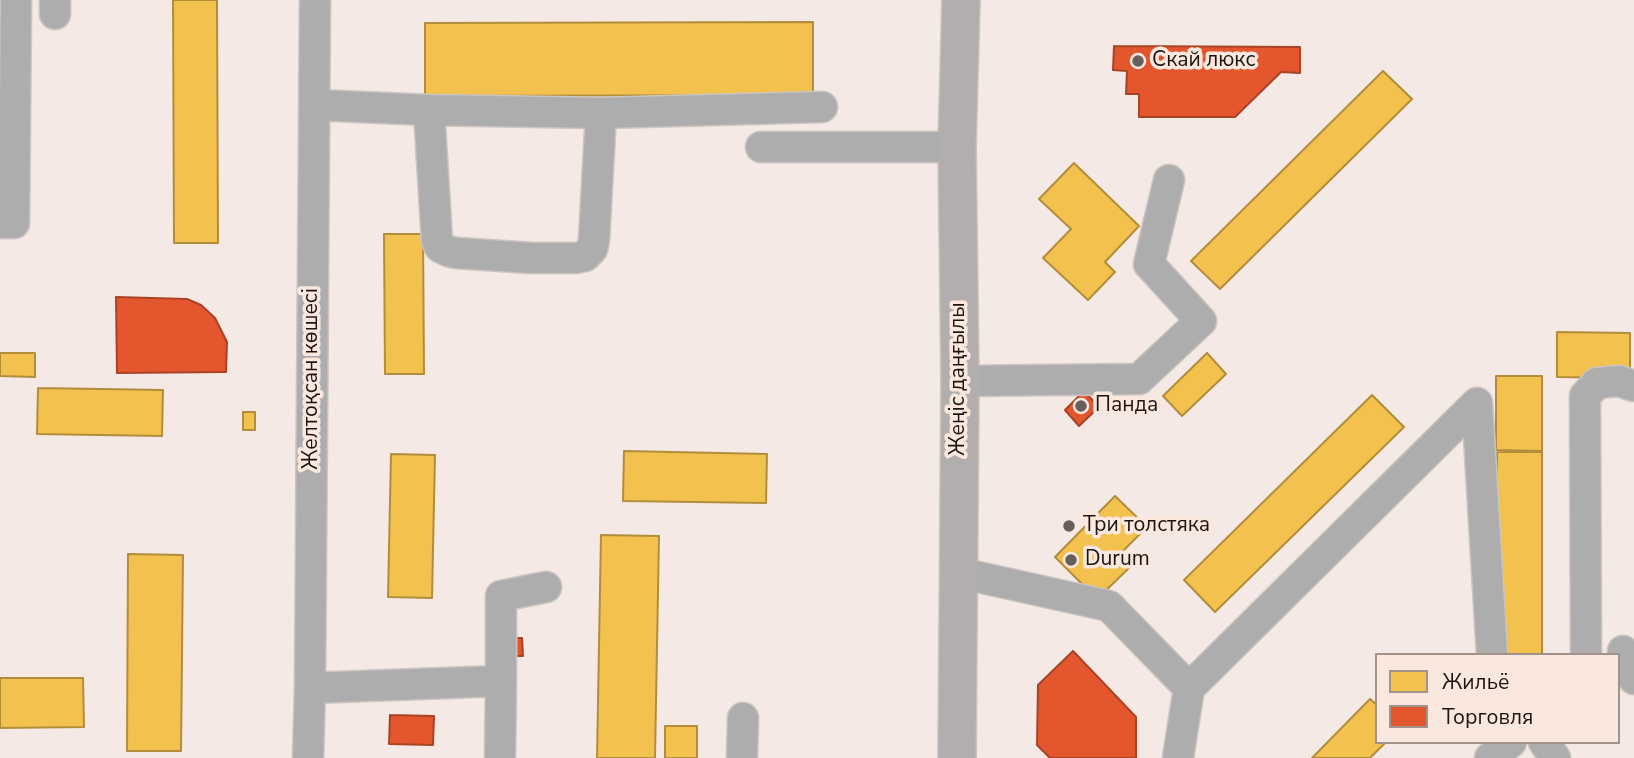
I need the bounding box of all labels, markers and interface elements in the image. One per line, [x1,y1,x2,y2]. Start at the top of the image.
place label: Скай люкс [1152,48,1255,74]
marker: Скай люкс [1130,53,1146,69]
street label: Желтоқсан көшесі [299,288,325,470]
street label: Жеңіс даңғылы [946,302,972,456]
place label: Панда [1095,393,1158,419]
marker: Панда [1073,398,1089,414]
place label: Три толстяка [1083,513,1210,539]
marker: Три толстяка [1061,518,1077,534]
place label: Durum [1085,547,1150,573]
marker: Durum [1063,552,1079,568]
legend [1375,653,1620,744]
text: Жильё [1442,668,1509,696]
text: Торговля [1442,703,1533,731]

